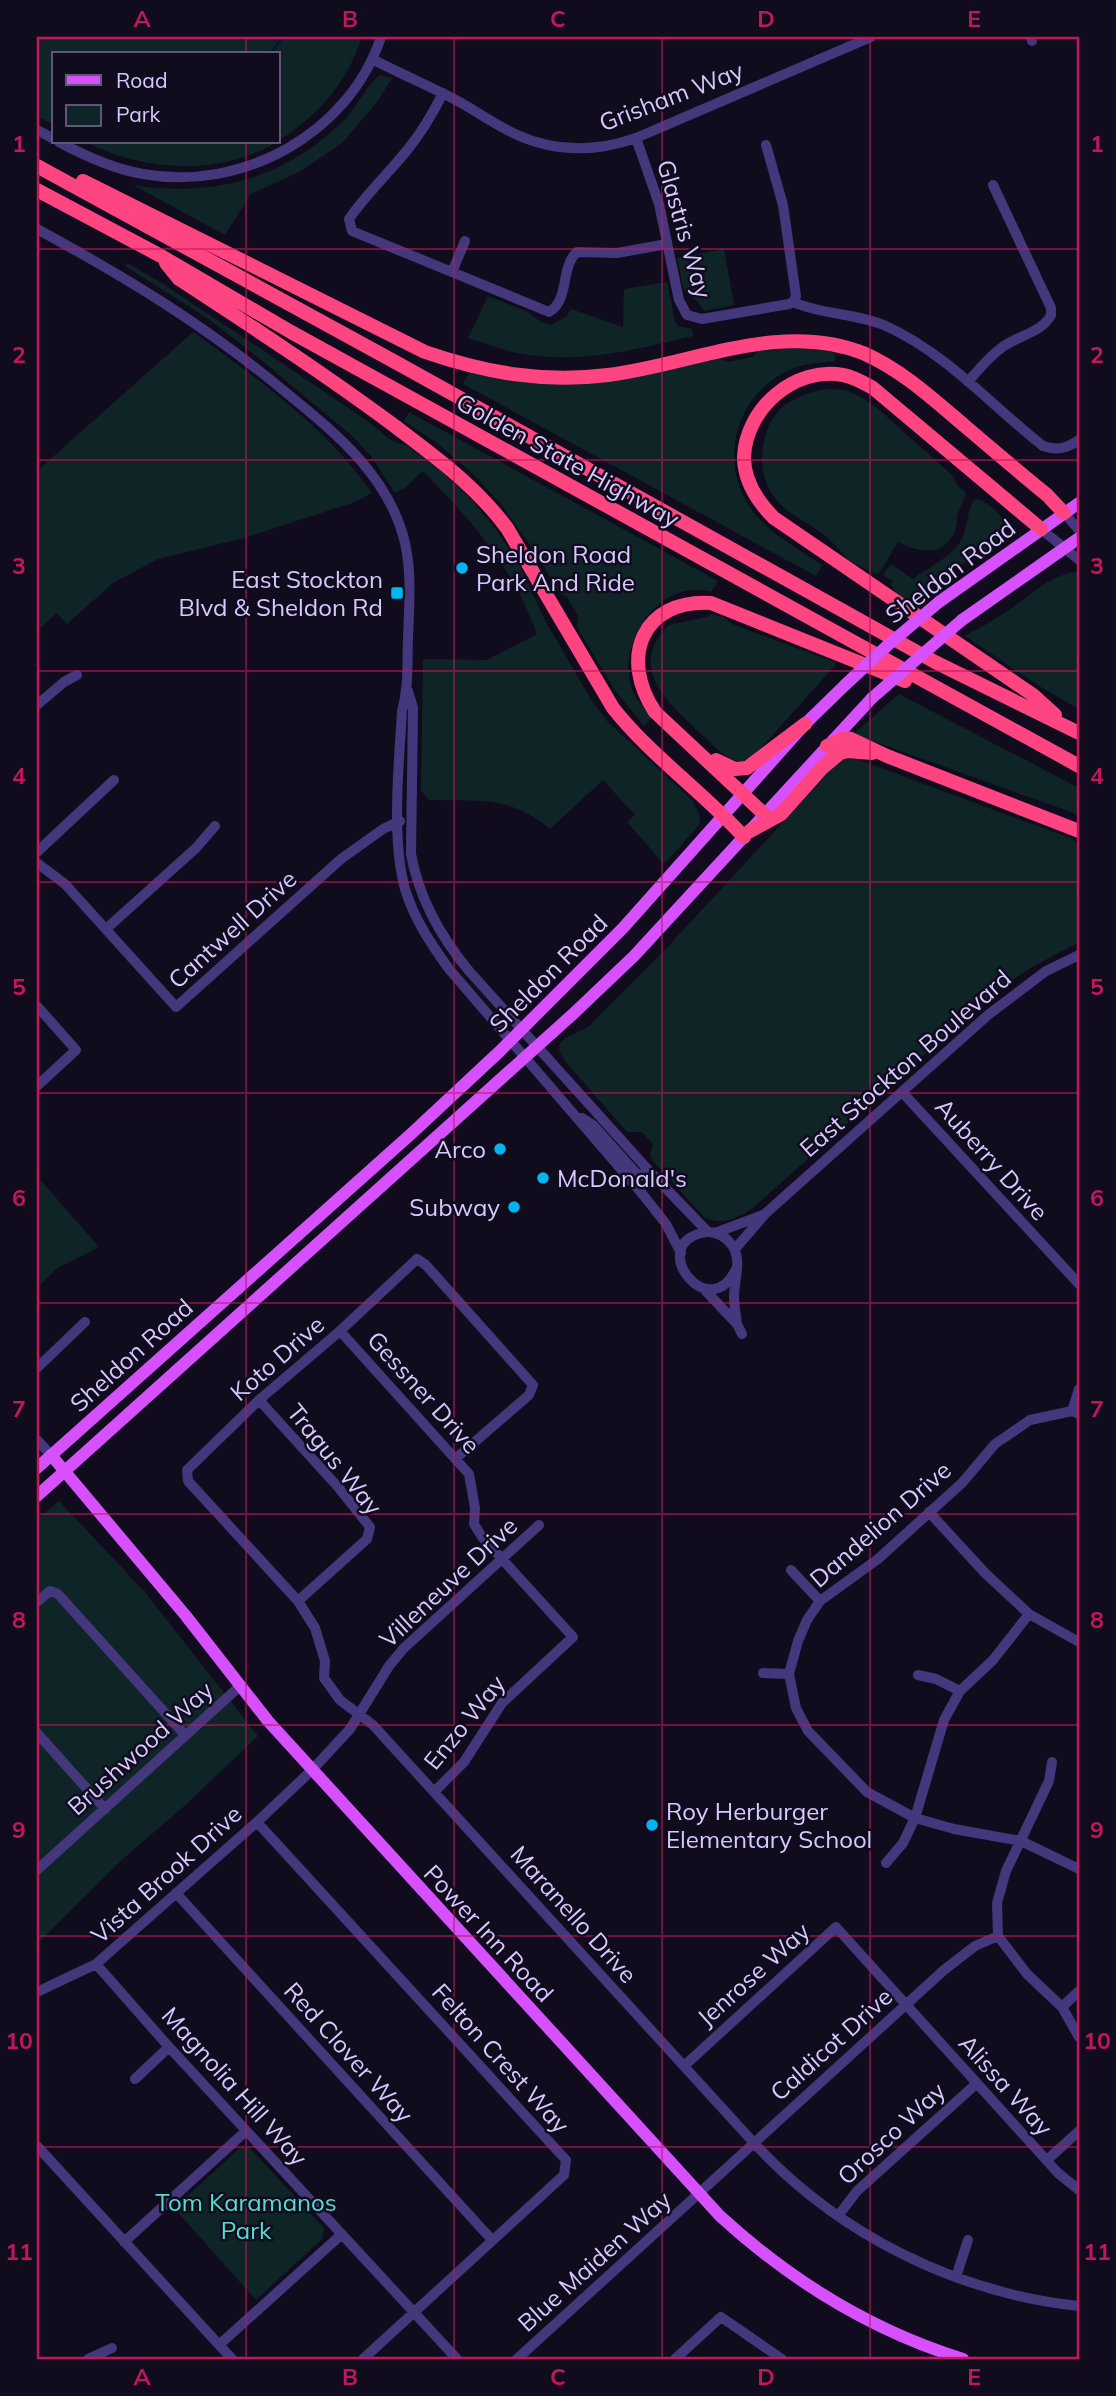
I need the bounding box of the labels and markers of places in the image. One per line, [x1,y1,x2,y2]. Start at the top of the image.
place label: Sheldon Road Park And Ride [476,539,635,597]
marker: Sheldon Road Park And Ride [454,560,470,576]
place label: East Stockton Blvd & Sheldon Rd [178,564,383,622]
marker: East Stockton Blvd & Sheldon Rd [389,585,405,601]
place label: Arco [434,1134,486,1164]
marker: Arco [492,1141,508,1157]
place label: McDonald's [557,1163,687,1193]
marker: McDonald's [535,1170,551,1186]
place label: Subway [409,1192,500,1222]
marker: Subway [506,1199,522,1215]
place label: Roy Herburger Elementary School [666,1796,872,1854]
marker: Roy Herburger Elementary School [644,1817,660,1833]

